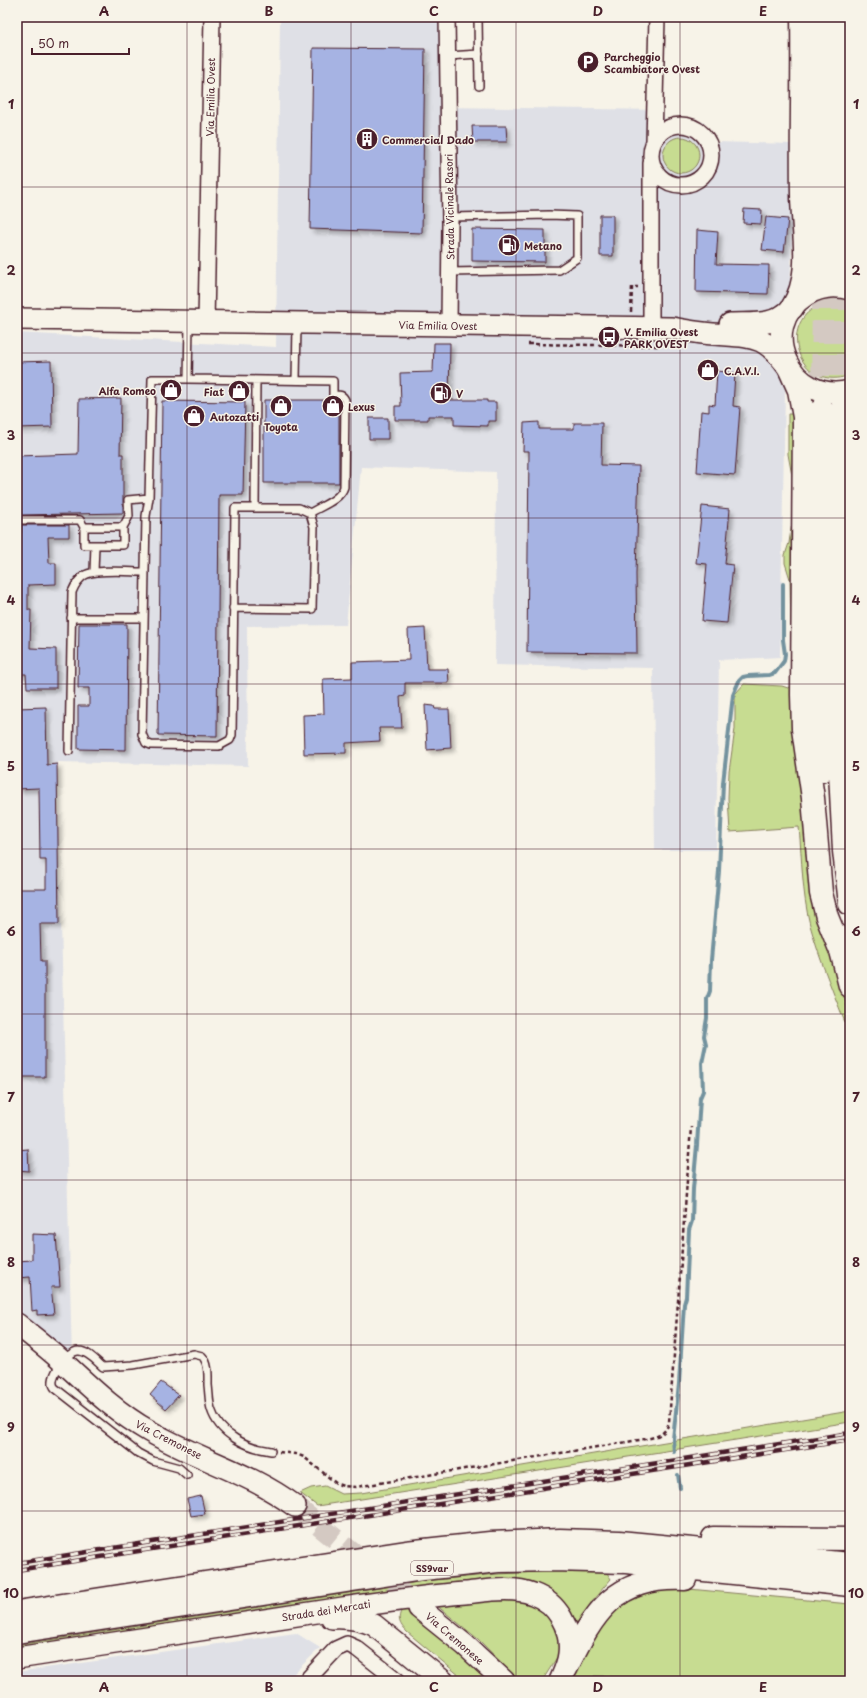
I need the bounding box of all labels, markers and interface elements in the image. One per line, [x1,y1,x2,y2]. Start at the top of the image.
text: A [99,1,109,20]
text: B [265,1,274,20]
text: C [429,1,439,20]
text: D [593,1,603,20]
text: E [759,1,767,20]
scale bar [32,30,129,56]
text: 50 m [38,34,69,52]
parking icon: Parcheggio Scambiatore Ovest [575,49,601,75]
place label: Parcheggio Scambiatore Ovest [604,49,700,76]
street label: Via Emilia Ovest [202,58,218,136]
text: 1 [8,94,14,113]
text: 1 [853,94,859,113]
building icon: Commercial Dado [354,126,380,152]
place label: Commercial Dado [382,132,474,147]
street label: Strada Vicinale Rasori [441,154,457,260]
fuel station icon: Metano [496,232,522,258]
place label: Metano [524,238,562,253]
text: 2 [6,260,16,279]
text: 2 [851,260,861,279]
street label: Via Emilia Ovest [399,317,477,333]
bus stop icon: V. Emilia Ovest PARK OVEST [596,324,622,350]
place label: V. Emilia Ovest PARK OVEST [624,324,699,351]
shop icon: C.A.V.I. [695,357,721,383]
place label: C.A.V.I. [724,363,760,378]
shop icon: Alfa Romeo [158,377,184,403]
shop icon: Fiat [226,378,252,404]
fuel station icon: V [428,380,454,406]
place label: Alfa Romeo [99,383,156,398]
place label: Fiat [204,384,224,399]
place label: V [456,386,464,401]
shop icon: Toyota [268,393,294,419]
shop icon: Lexus [320,393,346,419]
place label: Lexus [348,399,375,414]
shop icon: Autozatti [181,403,207,429]
place label: Autozatti [210,409,259,424]
place label: Toyota [264,419,298,434]
text: 3 [7,425,16,444]
text: 3 [852,425,861,444]
text: 4 [7,590,16,609]
text: 4 [852,590,861,609]
text: 5 [7,756,15,775]
text: 5 [852,756,860,775]
text: 6 [6,921,16,940]
text: 6 [851,921,861,940]
text: 7 [7,1087,15,1106]
text: 7 [852,1087,860,1106]
text: 8 [7,1252,15,1271]
text: 8 [852,1252,860,1271]
street label: Via Cremonese [133,1416,205,1462]
text: 9 [7,1417,15,1436]
text: 9 [852,1417,860,1436]
road number: SS9var [411,1561,453,1575]
text: 10 [3,1583,19,1602]
text: 10 [848,1583,864,1602]
street label: Strada dei Mercati [280,1596,372,1624]
street label: Via Cremonese [423,1608,488,1668]
text: A [99,1677,109,1696]
text: B [265,1677,274,1696]
text: C [429,1677,439,1696]
text: D [593,1677,603,1696]
text: E [759,1677,767,1696]

